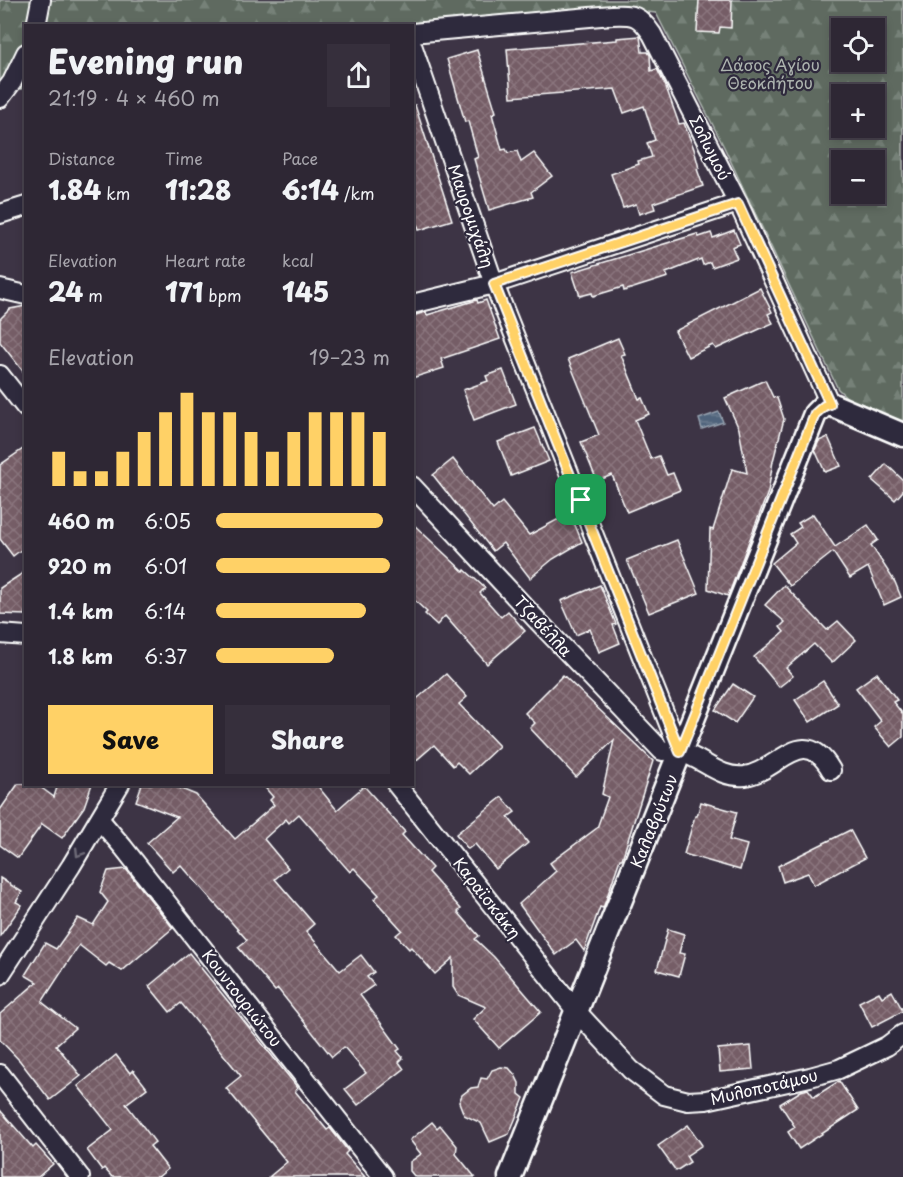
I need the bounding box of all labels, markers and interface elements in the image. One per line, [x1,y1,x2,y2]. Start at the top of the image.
map controls [831,18,885,204]
button: locate [831,18,885,72]
text: Evening run [48,35,243,85]
button: share [327,44,390,107]
park label: Δάσος Αγίου Θεοκλήτου [720,52,820,94]
text: 21:19 · 4 × 460 m [48,83,220,113]
button: + [831,84,885,138]
street label: Σολωμού [684,111,737,184]
text: Distance [48,146,115,170]
text: Time [165,146,203,170]
text: Pace [282,146,318,170]
button: − [831,150,885,204]
street label: Μαυρομιχάλη [443,161,501,271]
text: 1.84 [48,170,101,209]
text: 11:28 [165,170,231,209]
text: 6:14 [282,170,339,209]
text: km [101,181,130,205]
text: /km [339,181,375,205]
text: Elevation [48,248,117,272]
text: Heart rate [165,248,246,272]
text: kcal [282,248,314,272]
text: 24 [48,272,83,311]
text: 171 [165,272,203,311]
text: 145 [282,272,329,311]
text: m [83,283,103,307]
text: bpm [203,283,242,307]
text: Elevation [48,342,134,372]
text: 19–23 m [309,342,390,372]
pin [555,474,606,525]
icon: arrive [564,483,597,516]
text: 460 m [48,506,115,536]
text: 6:05 [144,506,191,536]
text: 920 m [48,551,112,581]
text: 6:01 [144,551,187,581]
street label: Τζαβέλλα [509,589,579,662]
text: 1.4 km [48,596,114,626]
text: 6:14 [144,596,186,626]
text: 1.8 km [48,641,113,671]
text: 6:37 [144,641,187,671]
button: Save [48,705,213,774]
button: Share [225,705,390,774]
street label: Καλαβρύτων [623,770,683,871]
one-way arrow [75,847,87,857]
street label: Καραϊσκάκη [448,851,527,943]
street label: Κουντουριώτου [197,944,289,1051]
street label: Μυλοποτάμου [708,1062,820,1110]

